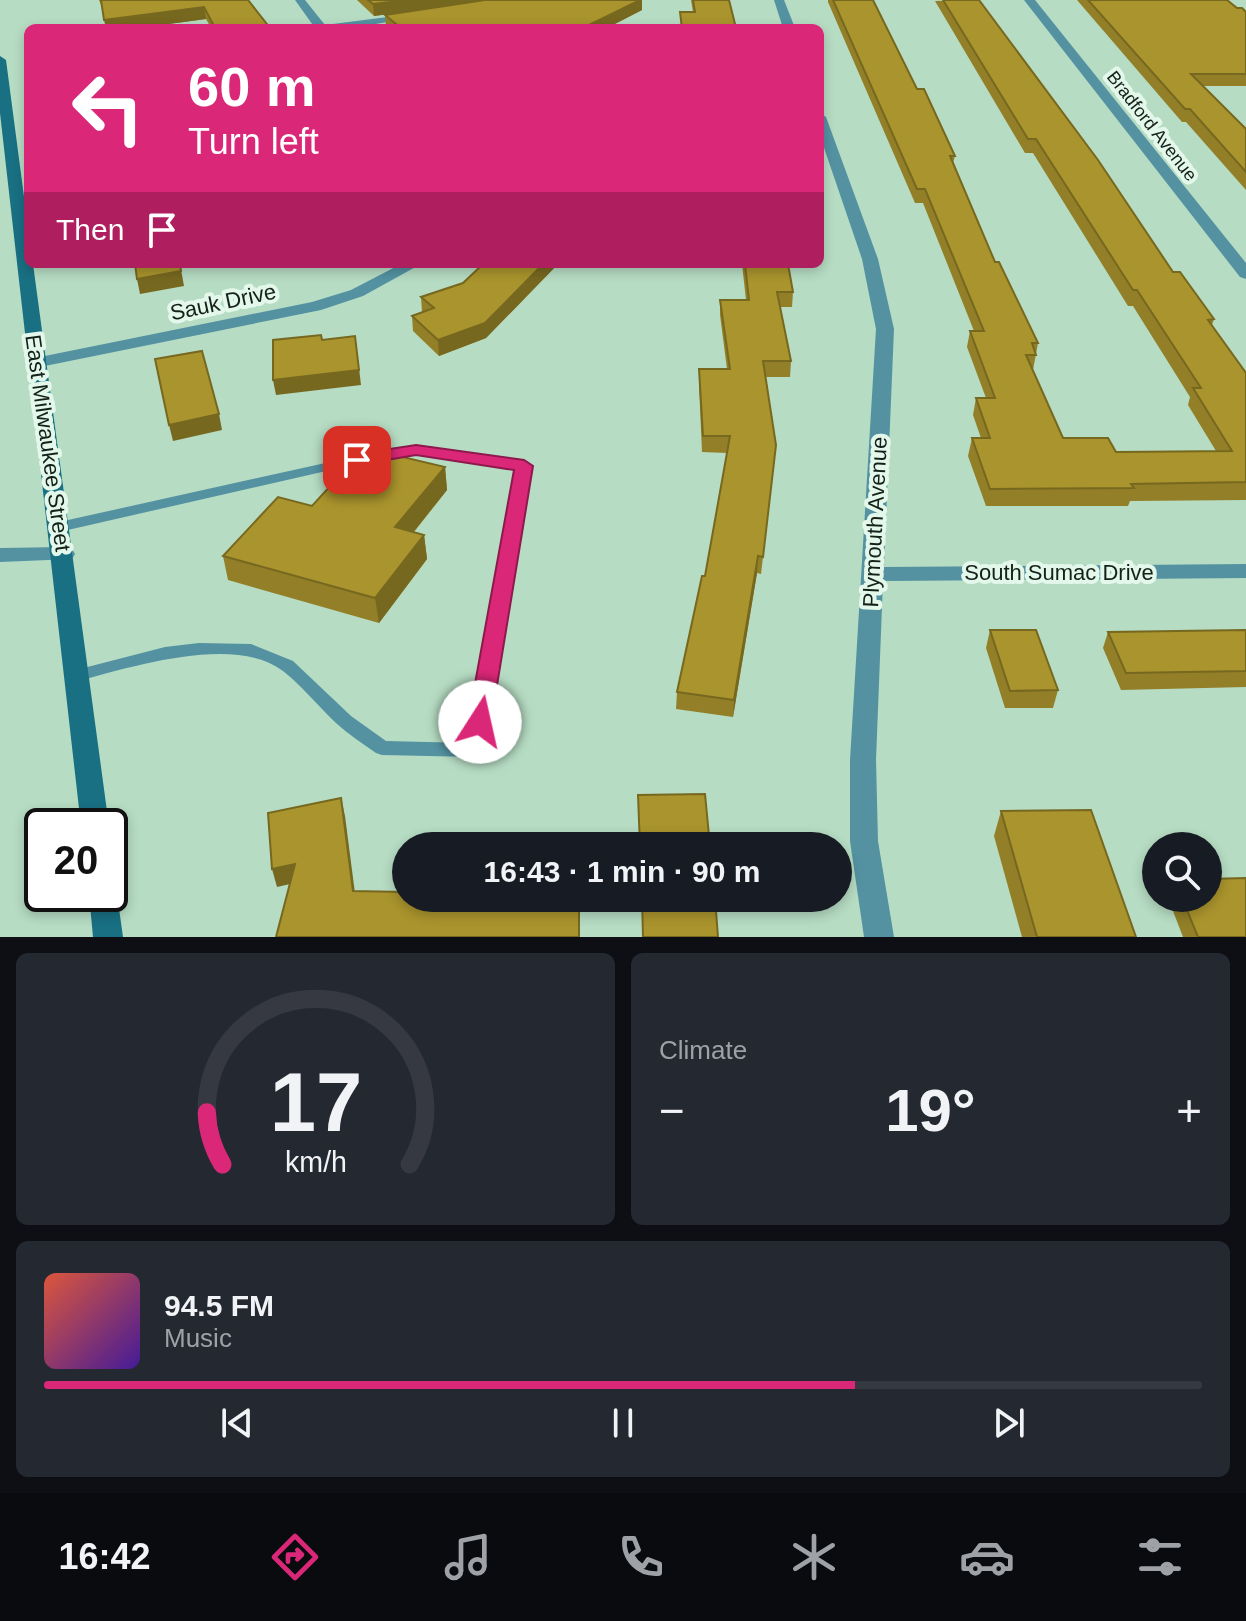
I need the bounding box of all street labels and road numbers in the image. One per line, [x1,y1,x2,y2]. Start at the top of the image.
street label: Bradford Avenue [1103,67,1201,185]
street label: Sauk Drive [168,279,278,325]
street label: East Milwaukee Street [20,333,76,553]
street label: Plymouth Avenue [858,436,892,608]
street label: South Sumac Drive [964,560,1154,585]

